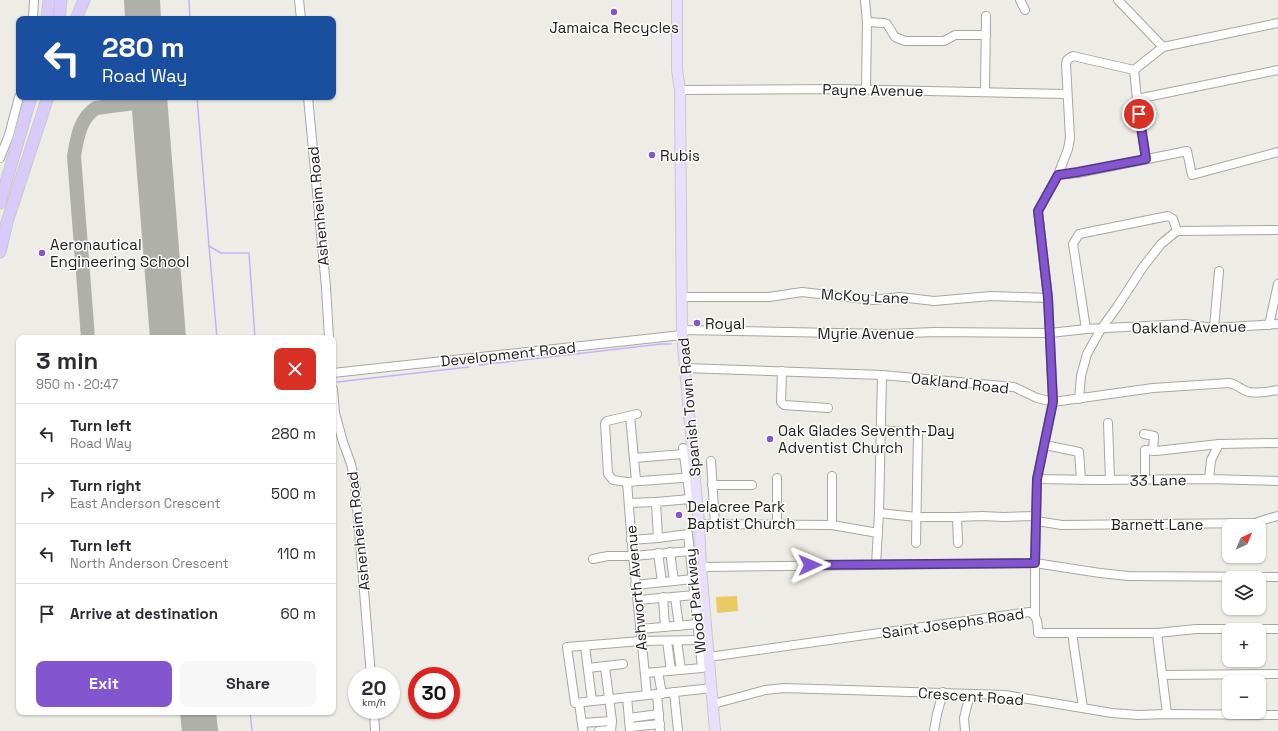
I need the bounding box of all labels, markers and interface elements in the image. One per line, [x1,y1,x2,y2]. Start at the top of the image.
marker: Jamaica Recycles [609,7,619,17]
place label: Jamaica Recycles [549,18,679,37]
text: 280 m [102,29,185,65]
icon: left [36,32,88,84]
text: Road Way [102,64,187,87]
street label: Payne Avenue [822,80,924,100]
pin [1122,97,1156,131]
icon: arrive [1128,103,1150,125]
street label: Ashenheim Road [303,145,333,267]
place label: Rubis [660,146,700,165]
marker: Rubis [647,150,657,160]
place label: Aeronautical Engineering School [50,235,189,271]
marker: Aeronautical Engineering School [37,248,47,258]
street label: McKoy Lane [821,284,910,308]
place label: Royal [705,314,745,333]
street label: Oakland Avenue [1132,317,1247,337]
marker: Royal [692,318,702,328]
street label: Myrie Avenue [818,324,915,343]
street label: Development Road [439,337,577,371]
street label: Spanish Town Road [673,337,705,477]
text: 3 min [36,345,98,376]
button: close [274,348,316,390]
street label: Oakland Road [910,368,1010,398]
text: 950 m · 20:47 [36,376,118,393]
text: Turn left [70,416,132,435]
place label: Oak Glades Seventh-Day Adventist Church [778,421,955,457]
icon: left [36,423,58,445]
text: 280 m [271,424,316,443]
marker: Oak Glades Seventh-Day Adventist Church [765,434,775,444]
text: Road Way [70,435,132,452]
street label: Ashenheim Road [342,470,374,592]
street label: 33 Lane [1129,470,1187,490]
text: Turn right [70,476,141,495]
icon: right [36,483,58,505]
text: 500 m [271,484,316,503]
text: East Anderson Crescent [70,495,221,512]
place label: Delacree Park Baptist Church [687,497,795,533]
marker: Delacree Park Baptist Church [674,510,684,520]
street label: Barnett Lane [1111,515,1203,534]
north arrow [1222,519,1266,563]
map controls [1222,519,1266,719]
street label: Ashworth Avenue [621,524,651,652]
text: Turn left [70,536,132,555]
icon: left [36,543,58,565]
text: 110 m [277,544,316,563]
position arrow [789,544,831,586]
street label: Wood Parkway [680,547,710,655]
text: North Anderson Crescent [70,555,229,572]
button: layers [1222,571,1266,615]
icon: arrive [36,603,58,625]
text: Arrive at destination [70,604,218,623]
text: 60 m [280,604,316,623]
street label: Saint Josephs Road [881,604,1025,642]
button: + [1222,623,1266,667]
button: Exit [36,661,172,707]
button: Share [180,661,316,707]
speed limit sign: 30 [408,667,460,719]
text: 20 [362,675,386,701]
button: − [1222,675,1266,719]
street label: Crescent Road [917,683,1025,709]
text: km/h [362,696,386,709]

